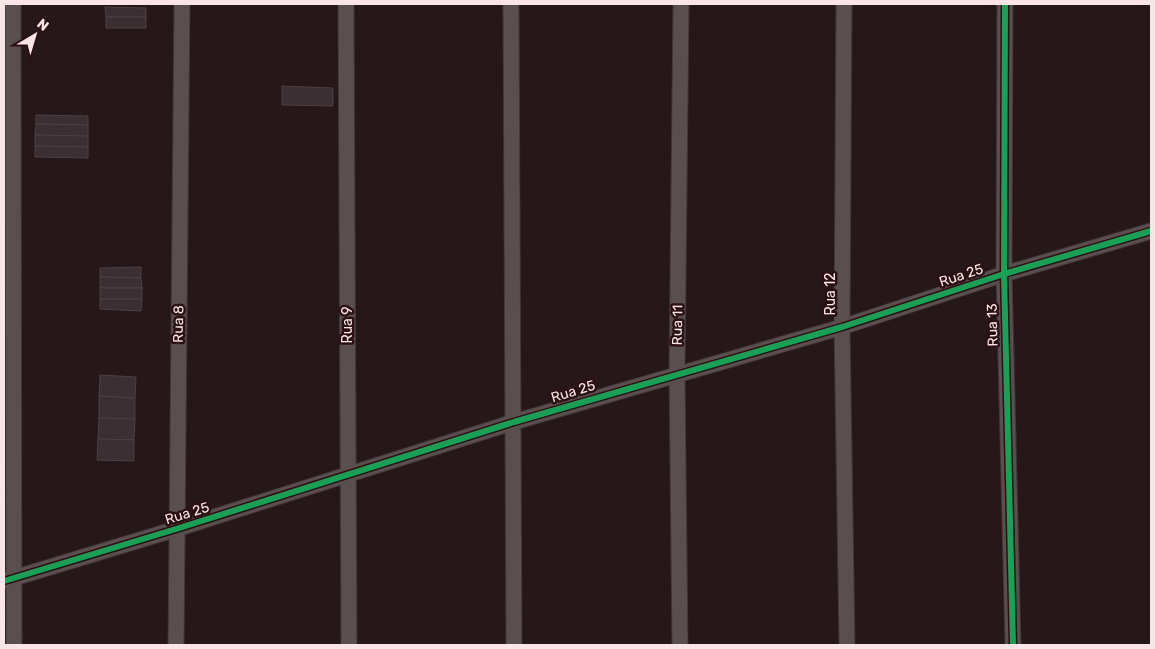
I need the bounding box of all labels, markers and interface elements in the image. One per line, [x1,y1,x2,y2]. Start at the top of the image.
north arrow [10,10,60,60]
text: N [33,15,52,35]
street label: Rua 25 [937,260,985,291]
street label: Rua 12 [822,273,839,315]
street label: Rua 13 [984,303,1001,347]
street label: Rua 11 [669,304,686,346]
street label: Rua 8 [170,305,187,343]
street label: Rua 9 [339,306,356,344]
street label: Rua 25 [549,377,597,406]
street label: Rua 25 [163,499,211,528]

